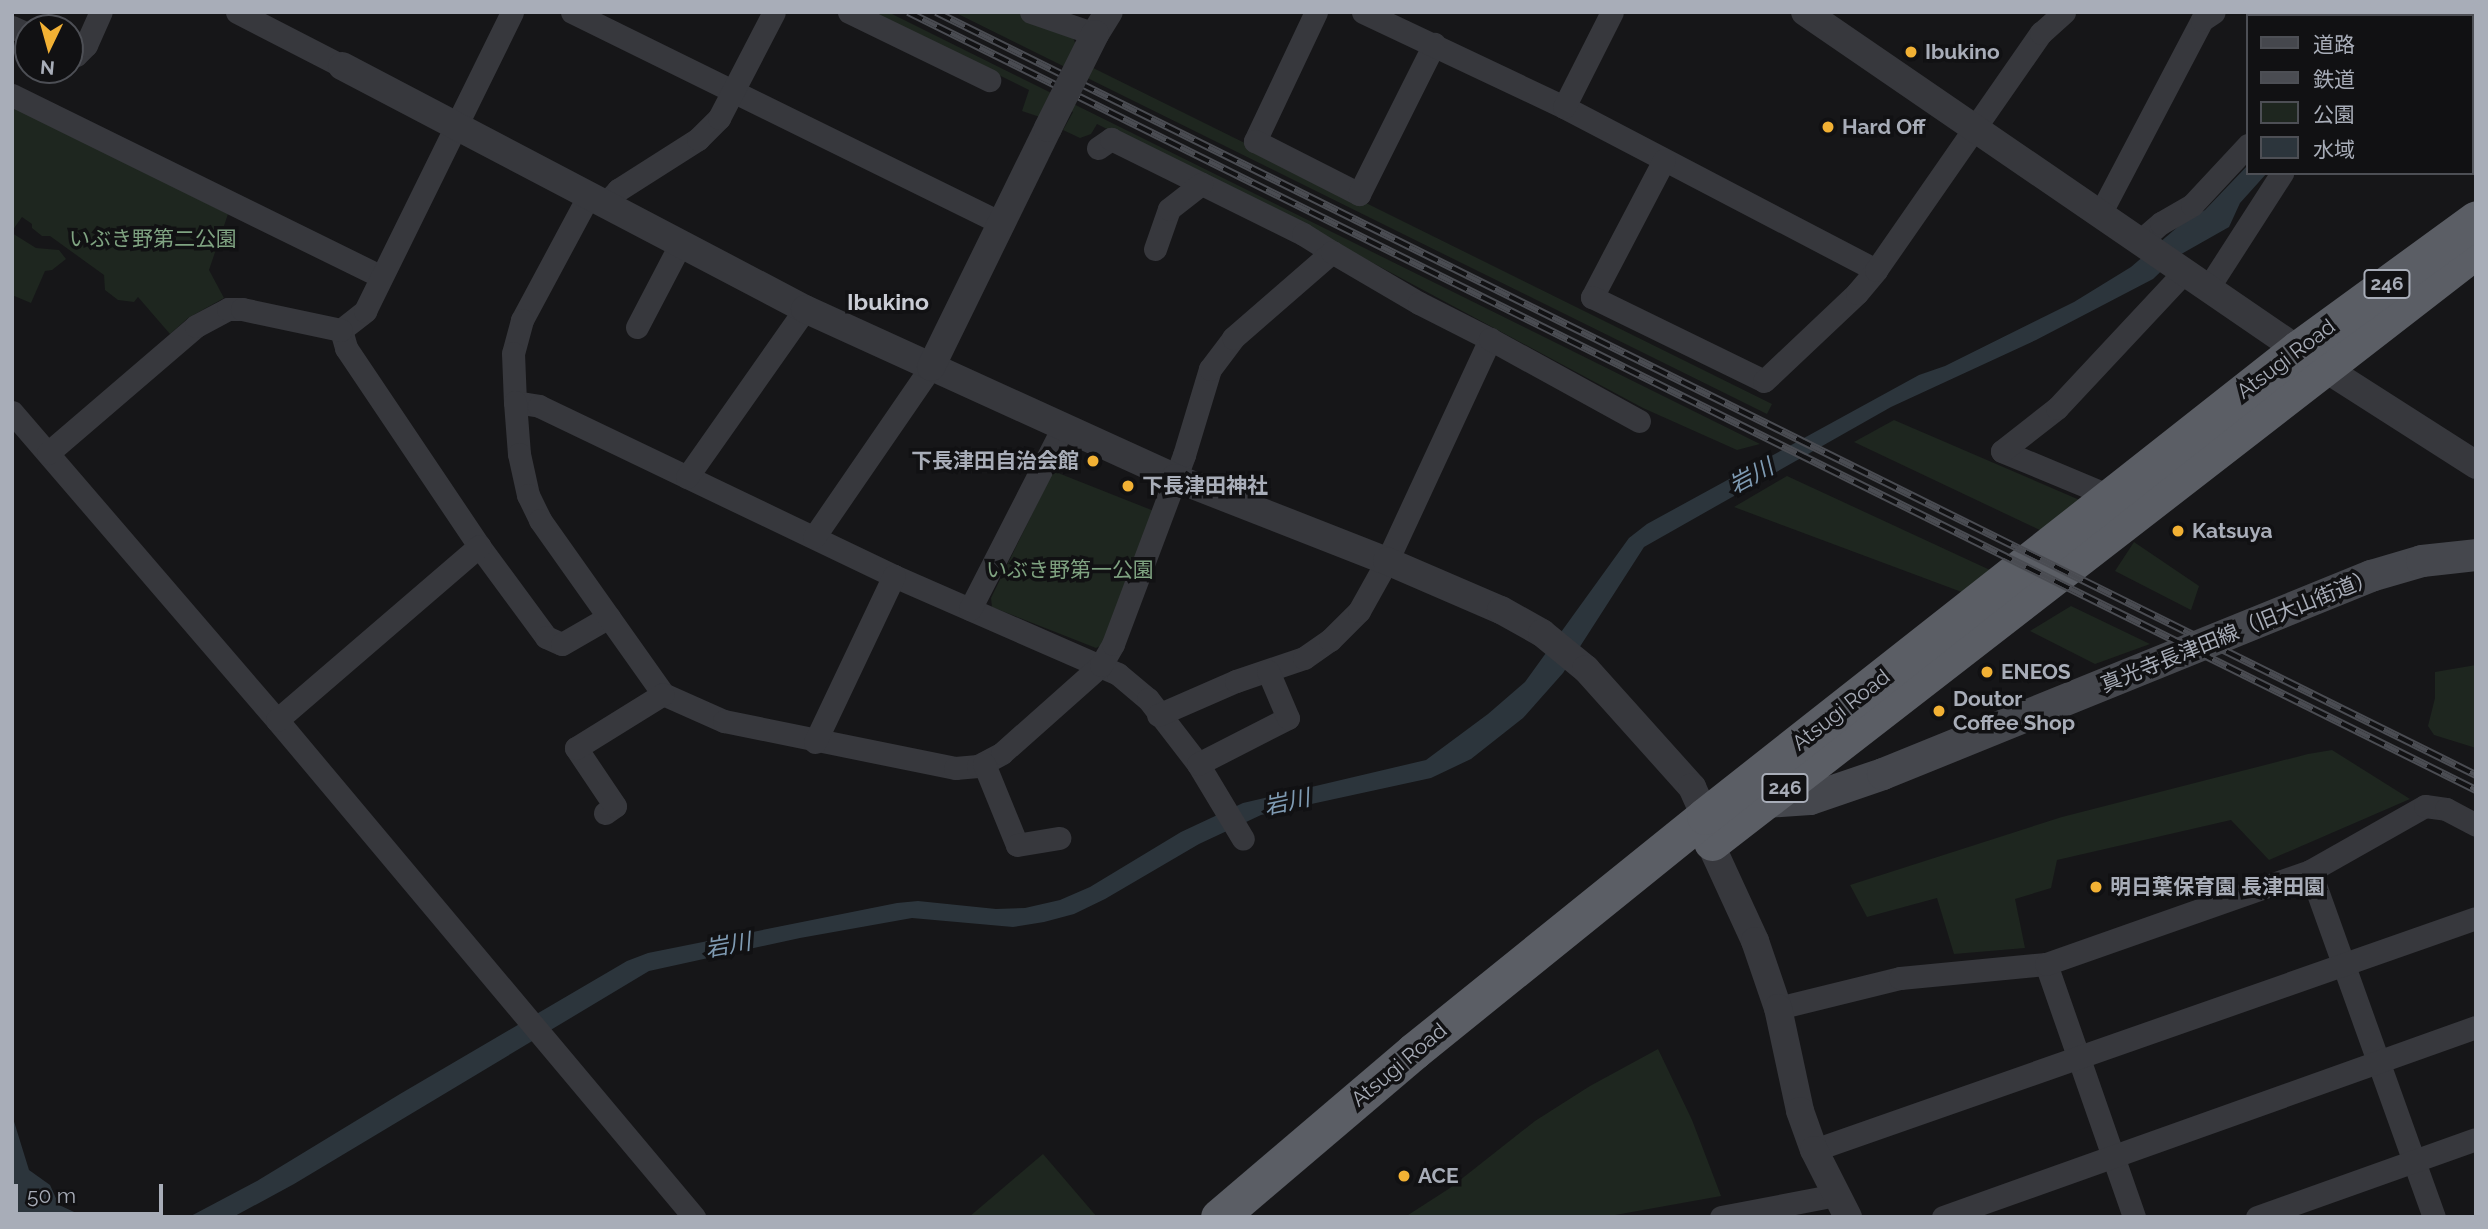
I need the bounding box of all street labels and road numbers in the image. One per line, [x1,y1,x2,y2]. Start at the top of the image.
road number: 246 [2362,268,2412,300]
street label: Atsugi Road [2232,314,2340,404]
street label: 真光寺長津田線（旧大山街道） [2097,564,2379,698]
street label: Atsugi Road [1787,664,1895,756]
road number: 246 [1760,772,1810,804]
street label: Atsugi Road [1346,1018,1452,1112]

